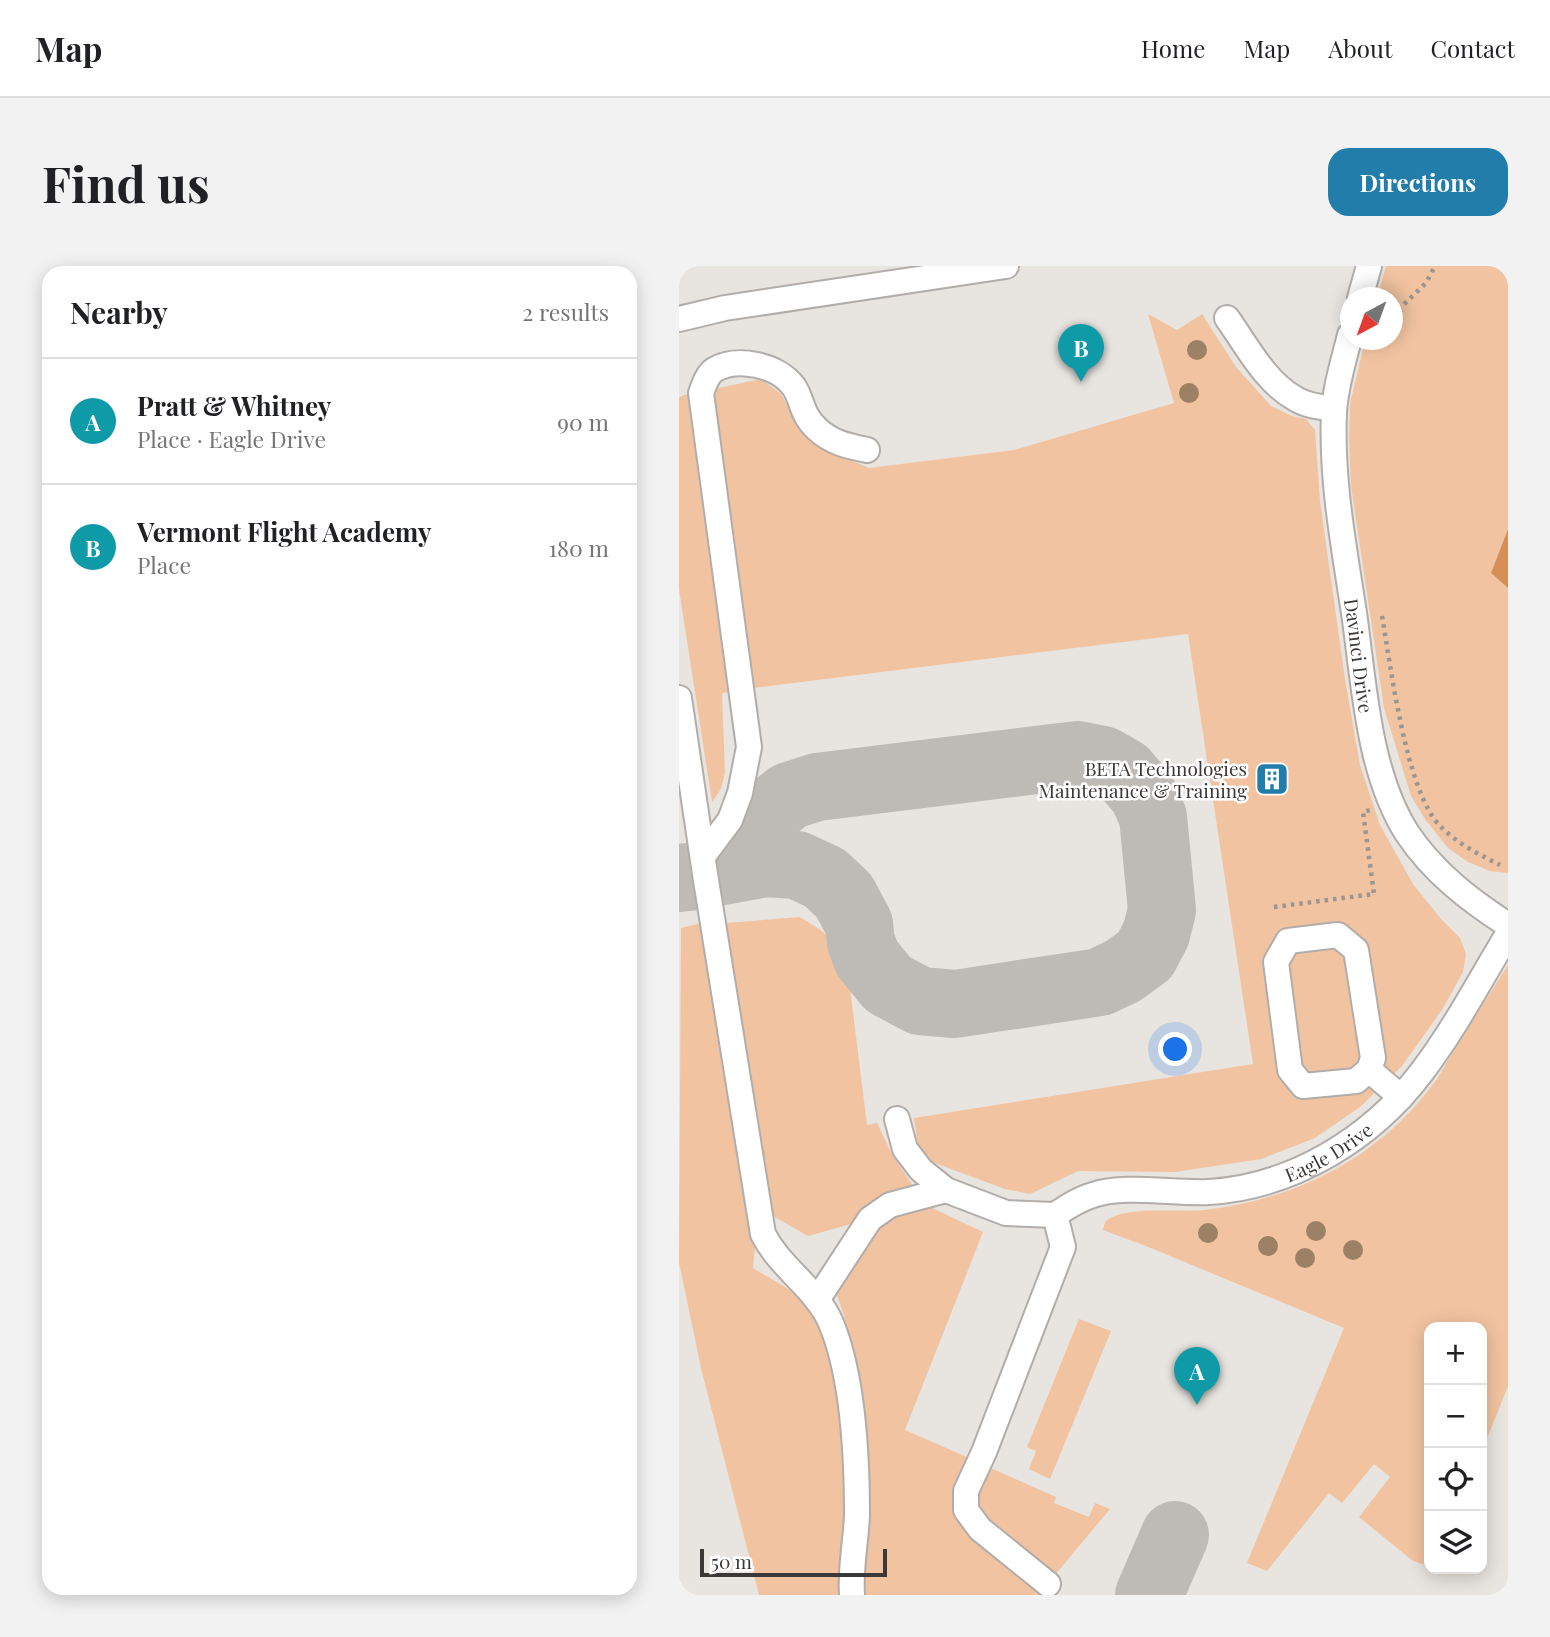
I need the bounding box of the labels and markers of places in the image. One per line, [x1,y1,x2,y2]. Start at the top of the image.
pin: B [1058,324,1104,382]
place label: BETA Technologies Maintenance & Training [1039,755,1247,803]
building icon: BETA Technologies Maintenance & Training [1253,760,1291,798]
pin: A [1174,1347,1220,1405]

